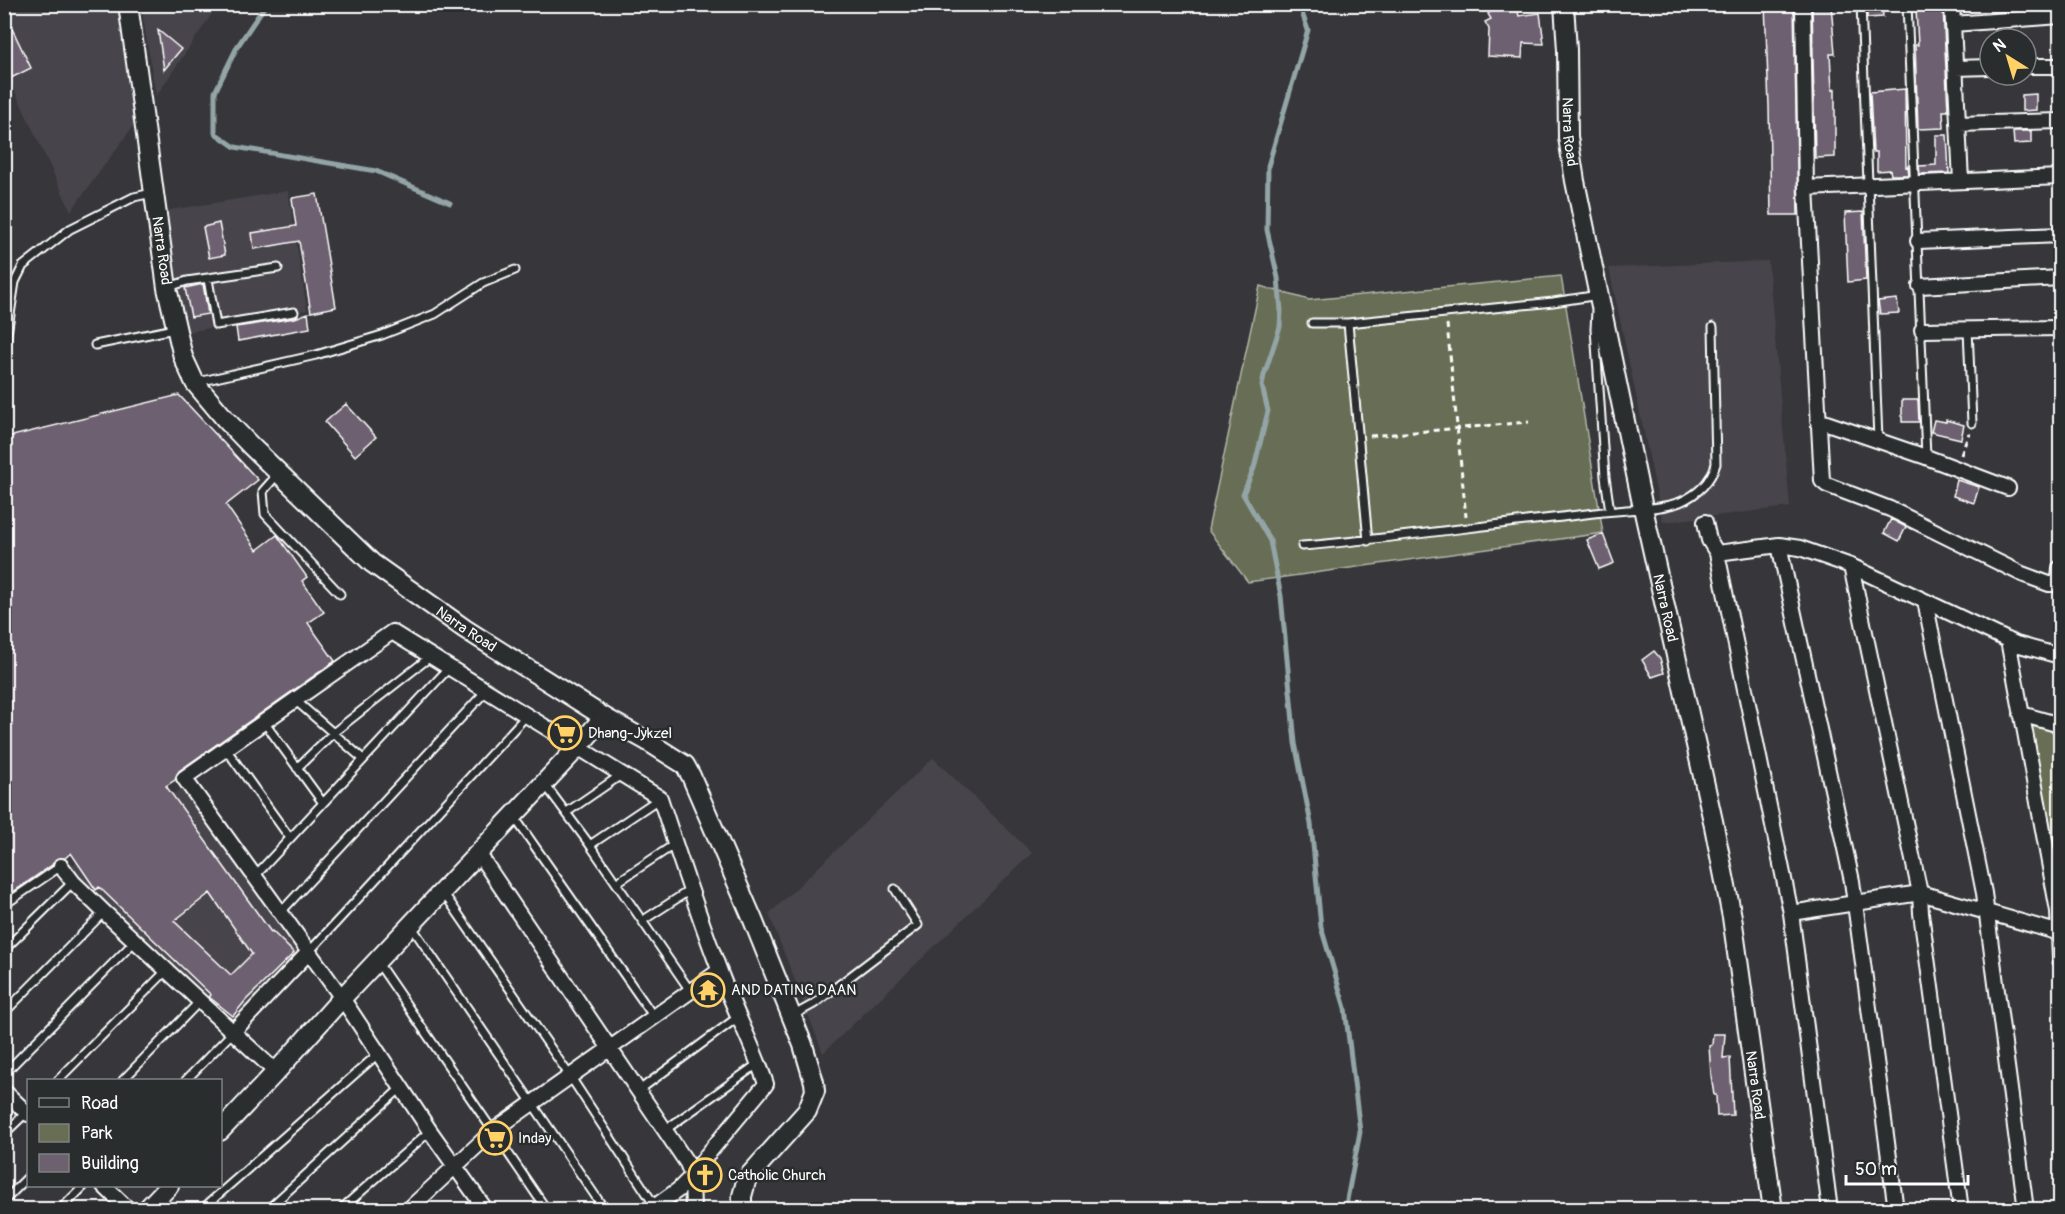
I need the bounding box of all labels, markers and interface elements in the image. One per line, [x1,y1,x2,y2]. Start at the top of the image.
north arrow [1978,27,2038,87]
text: N [1989,34,2010,57]
street label: Narra Road [1558,97,1582,168]
street label: Narra Road [147,215,175,286]
street label: Narra Road [1648,572,1682,644]
street label: Narra Road [432,602,500,657]
supermarket icon: Dhang-Jykzel [547,715,583,751]
place label: Dhang-Jykzel [588,724,672,743]
temple icon: AND DATING DAAN [690,972,726,1008]
place label: AND DATING DAAN [731,981,856,1000]
street label: Narra Road [1741,1050,1769,1121]
legend [27,1079,222,1187]
text: Road [81,1092,118,1115]
supermarket icon: Inday [477,1120,513,1156]
text: Park [81,1122,113,1145]
place label: Inday [518,1129,552,1148]
scale bar [1846,1148,1968,1186]
text: Building [81,1152,139,1175]
church icon: Catholic Church [687,1157,723,1193]
text: 50 m [1855,1158,1897,1181]
place label: Catholic Church [728,1166,826,1185]

